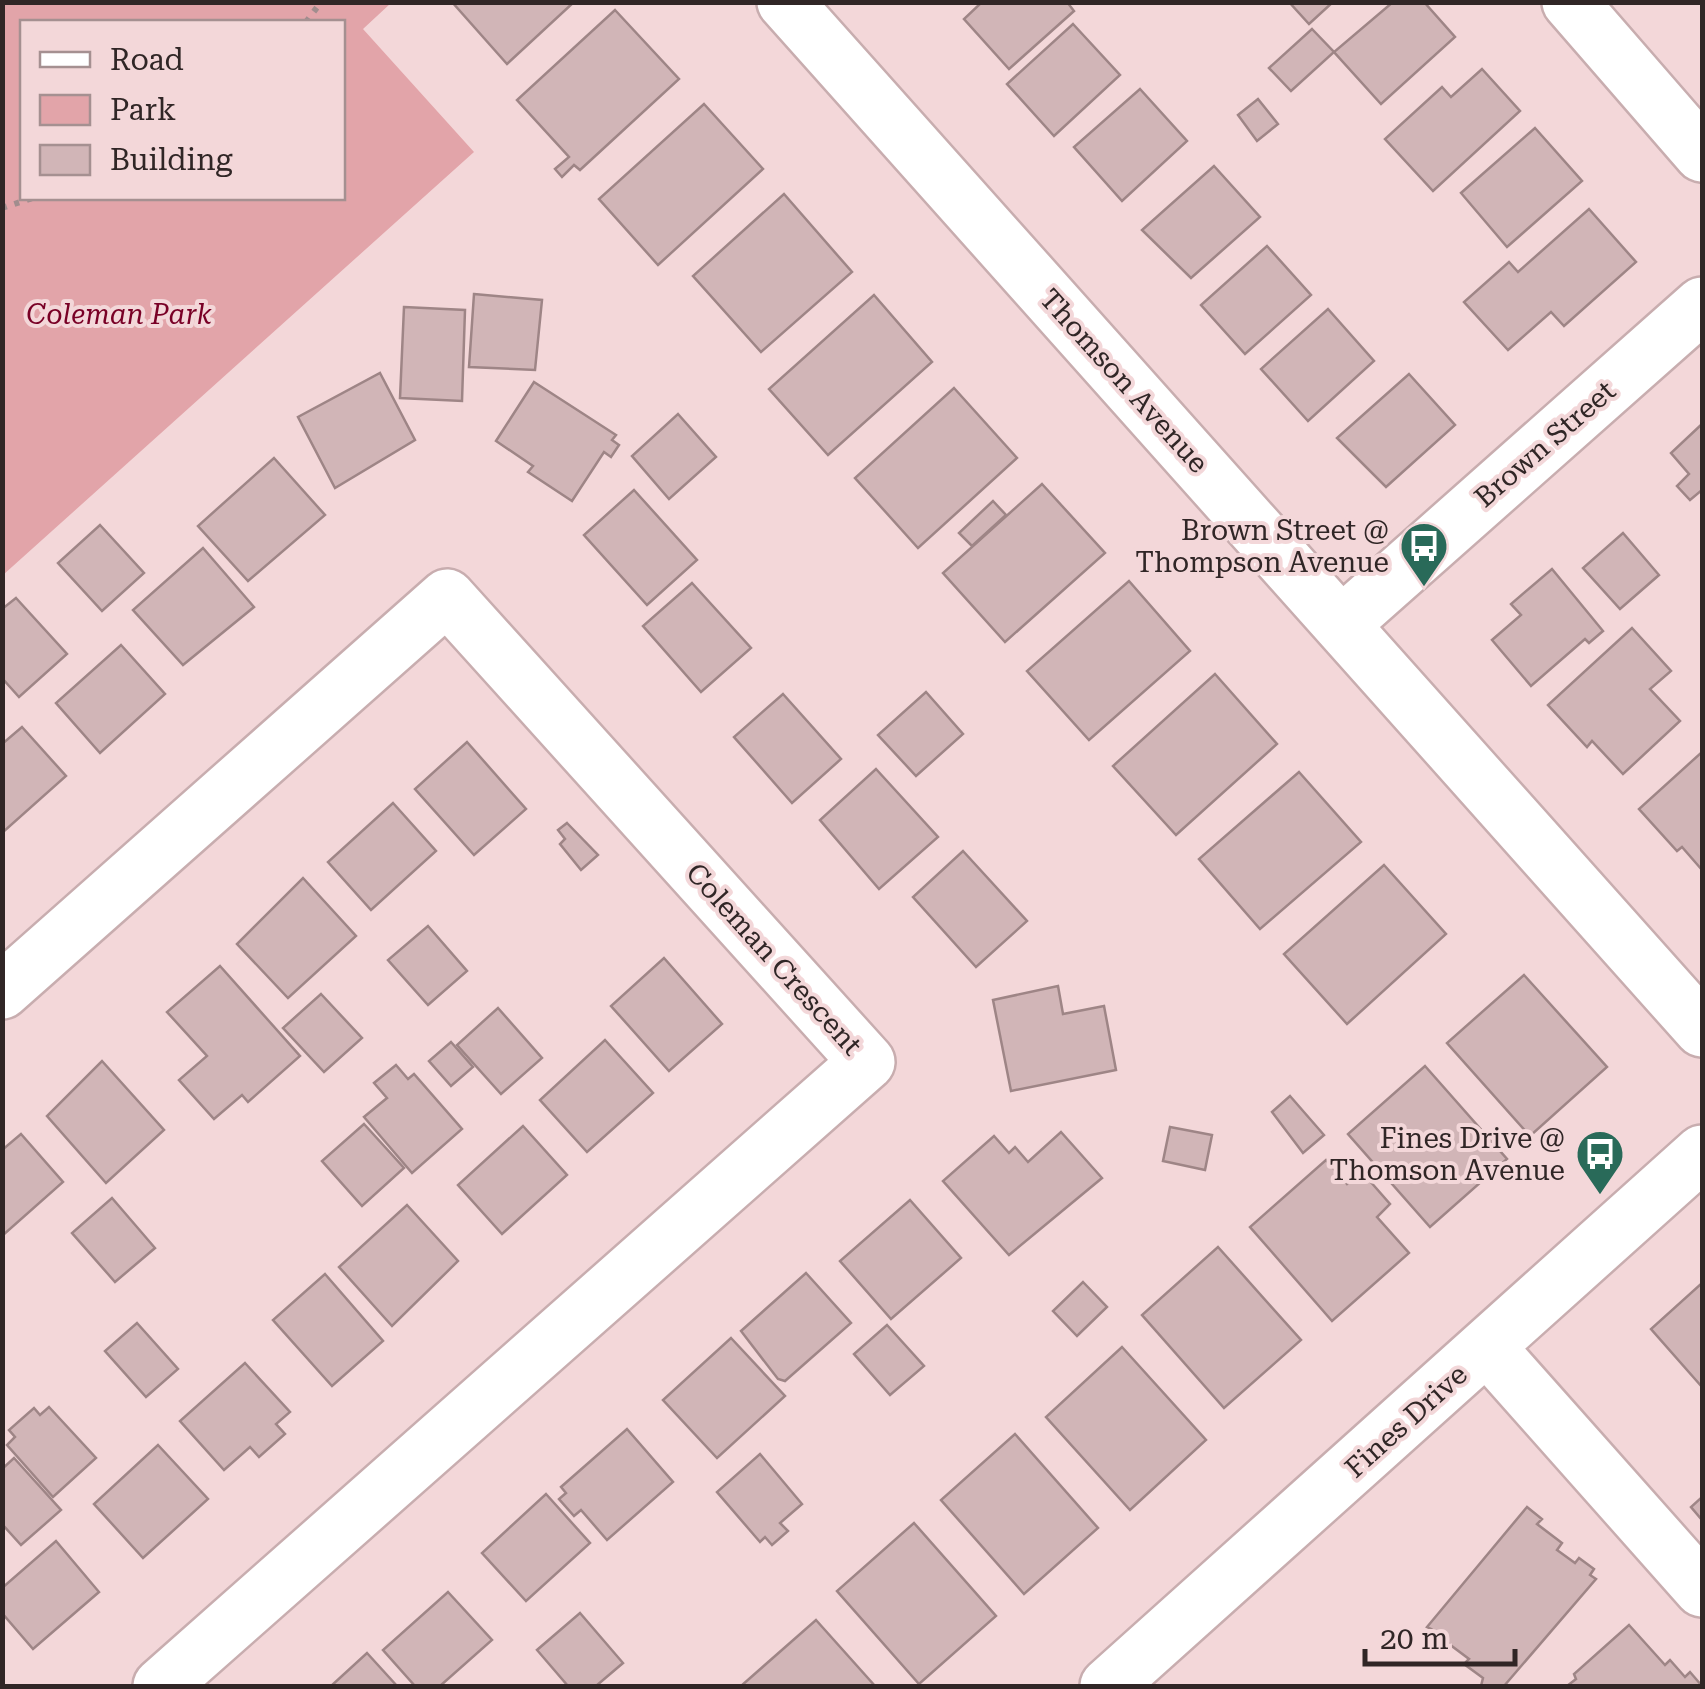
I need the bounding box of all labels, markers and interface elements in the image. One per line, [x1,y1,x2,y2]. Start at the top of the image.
legend [20,20,345,200]
text: Road [110,42,184,77]
text: Park [110,92,176,127]
text: Building [110,142,233,177]
street label: Thomson Avenue [1033,282,1215,480]
park label: Coleman Park [26,298,213,331]
street label: Brown Street [1468,374,1622,514]
place label: Brown Street @ Thompson Avenue [1135,514,1389,579]
bus stop icon: Brown Street @ Thompson Avenue [1398,520,1450,588]
street label: Coleman Crescent [679,856,869,1062]
place label: Fines Drive @ Thomson Avenue [1330,1122,1565,1187]
bus stop icon: Fines Drive @ Thomson Avenue [1574,1128,1626,1196]
street label: Fines Drive [1338,1358,1474,1484]
scale bar [1365,1604,1515,1666]
text: 20 m [1380,1621,1449,1656]

